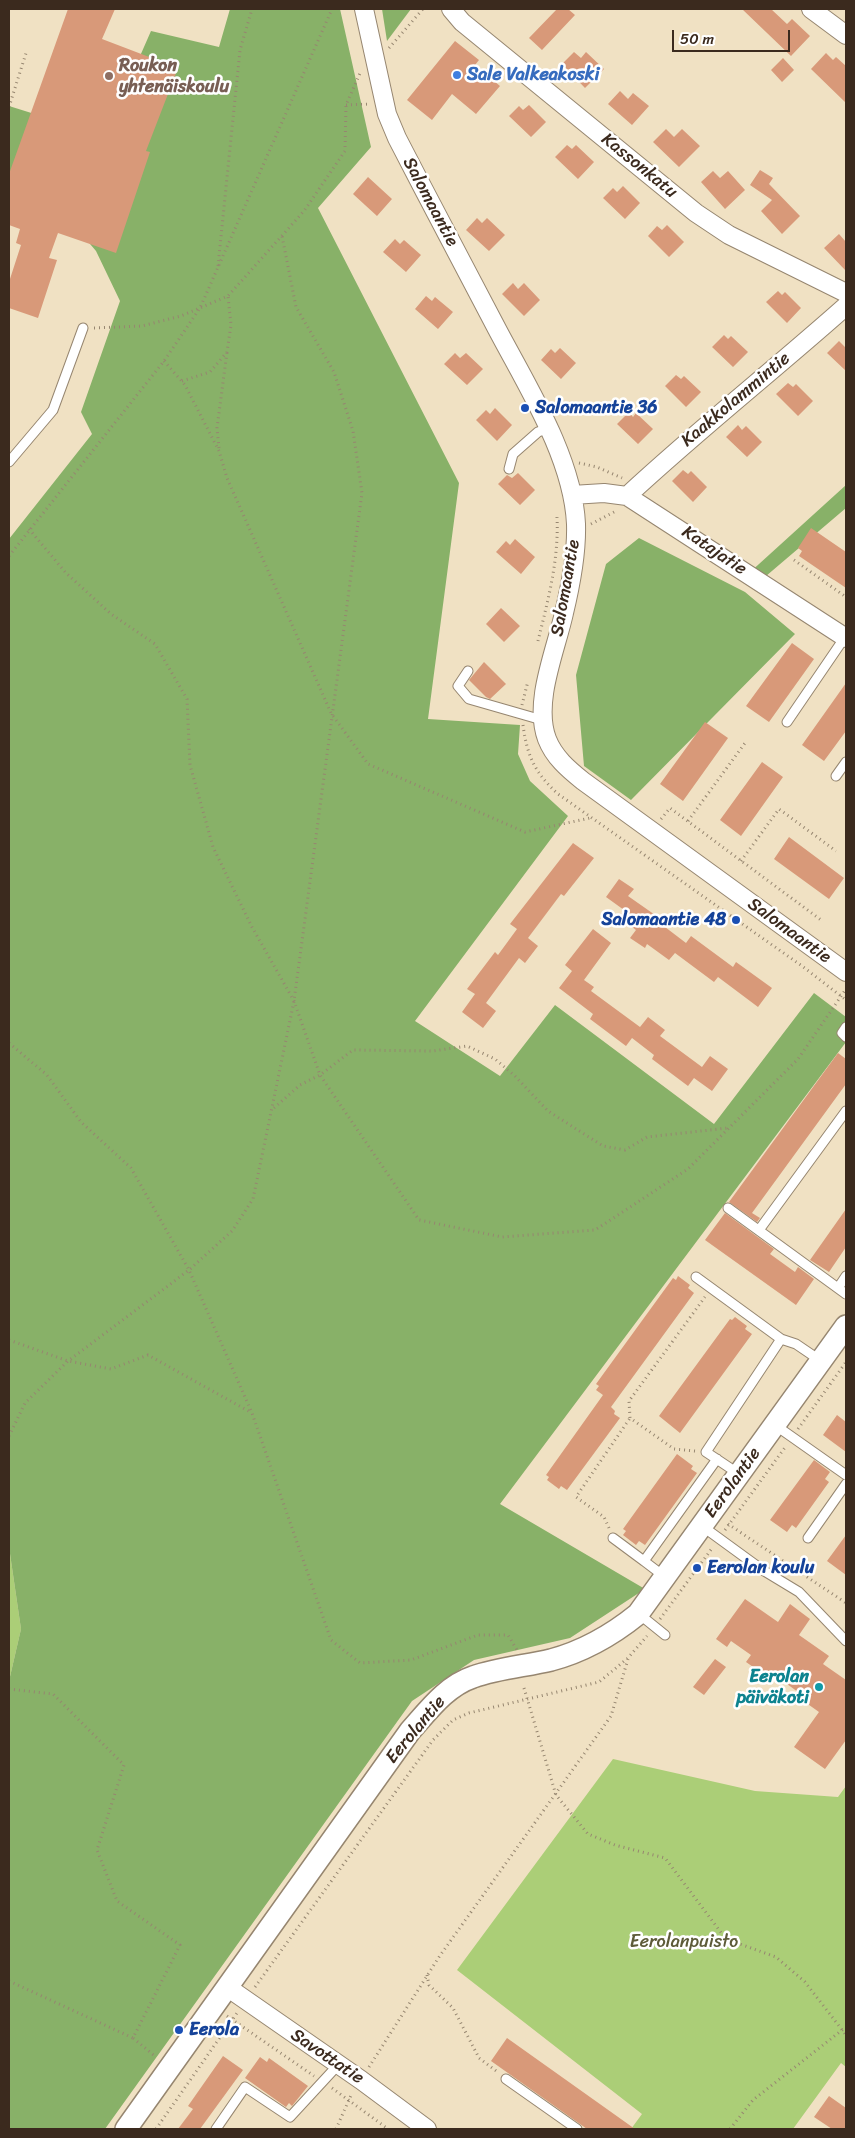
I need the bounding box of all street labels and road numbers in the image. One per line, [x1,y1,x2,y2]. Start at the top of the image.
street label: Kassonkatu [597,129,681,203]
street label: Salomaantie [398,154,462,250]
street label: Kaakkolammintie [677,348,795,452]
street label: Katajatie [678,522,750,580]
street label: Salomaantie [547,538,585,638]
street label: Salomaantie [743,894,835,968]
street label: Eerolantie [700,1444,766,1522]
street label: Eerolantie [381,1692,451,1768]
street label: Savottatie [286,2025,368,2089]

